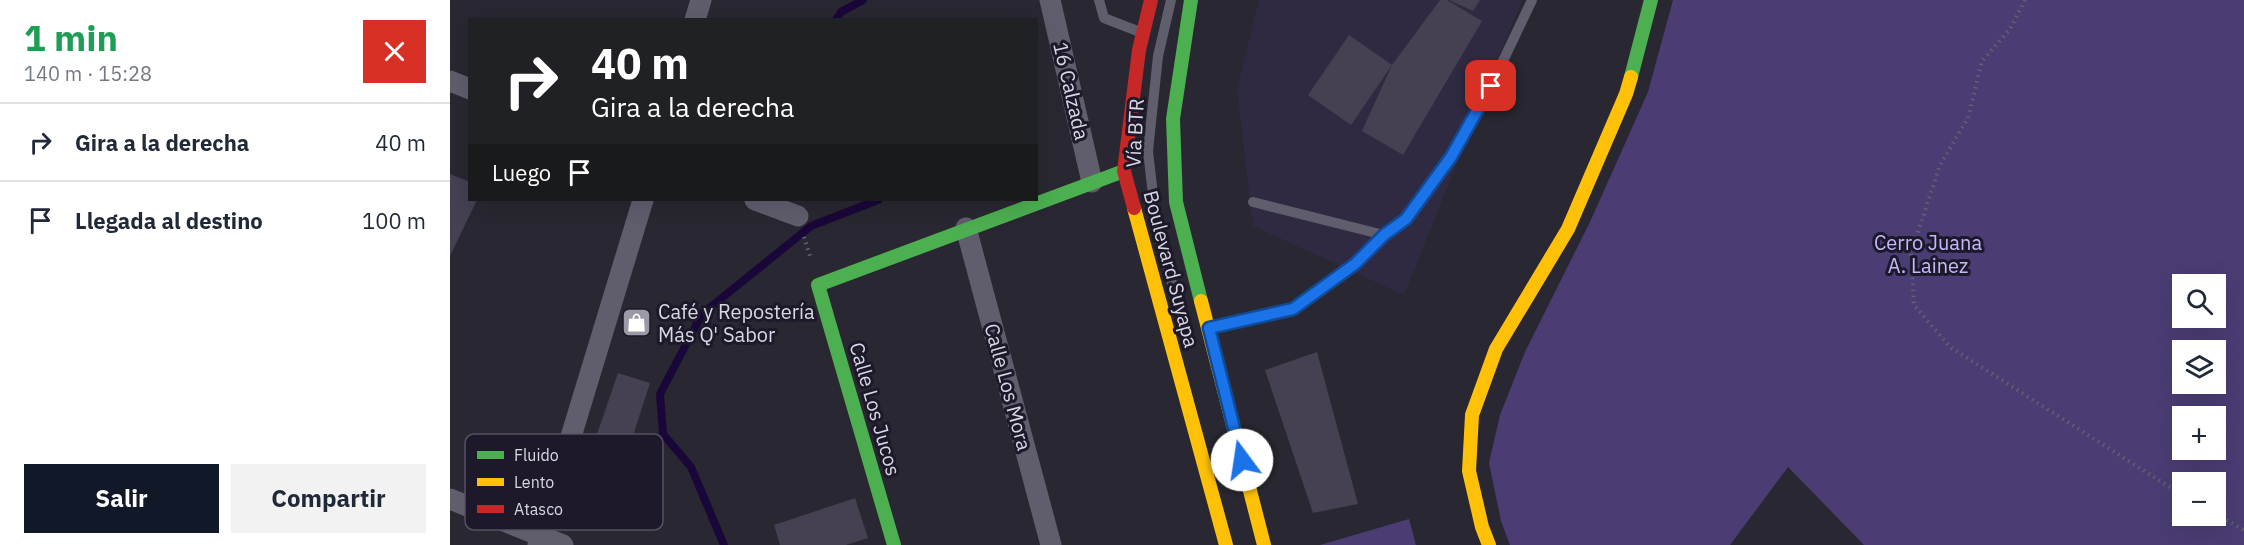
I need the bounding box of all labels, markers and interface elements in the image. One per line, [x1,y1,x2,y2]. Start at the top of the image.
text: 1 min [24,14,118,61]
button: close [363,20,426,83]
text: 40 m [591,36,689,91]
street label: 16 Calzada [1047,39,1096,143]
icon: right [492,42,570,120]
text: 140 m · 15:28 [24,60,152,87]
pin [1465,60,1516,111]
icon: arrive [1474,69,1507,102]
text: Gira a la derecha [591,89,794,124]
street label: Vía BTR [1119,98,1150,168]
icon: right [24,126,57,159]
text: Gira a la derecha [75,128,249,157]
text: 40 m [375,128,426,157]
icon: arrive [563,156,596,189]
text: Luego [492,158,551,187]
street label: Boulevard Suyapa [1138,187,1205,351]
icon: arrive [24,204,57,237]
text: Llegada al destino [75,206,263,235]
text: 100 m [362,206,426,235]
park label: Cerro Juana A. Lainez [1874,229,1982,279]
map controls [2172,274,2226,526]
button: search [2172,274,2226,328]
place label: Café y Repostería Más Q' Sabor [658,298,815,348]
shop icon: Café y Repostería Más Q' Sabor [621,307,653,339]
street label: Calle Los Mora [979,320,1038,454]
street label: Calle Los Jucos [844,339,907,479]
button: layers [2172,340,2226,394]
button: + [2172,406,2226,460]
position arrow [1210,428,1274,492]
legend [465,434,663,530]
text: Fluido [514,445,559,465]
button: Salir [24,464,219,533]
button: Compartir [231,464,426,533]
text: Lento [514,472,554,492]
button: − [2172,472,2226,526]
text: Atasco [514,499,563,519]

